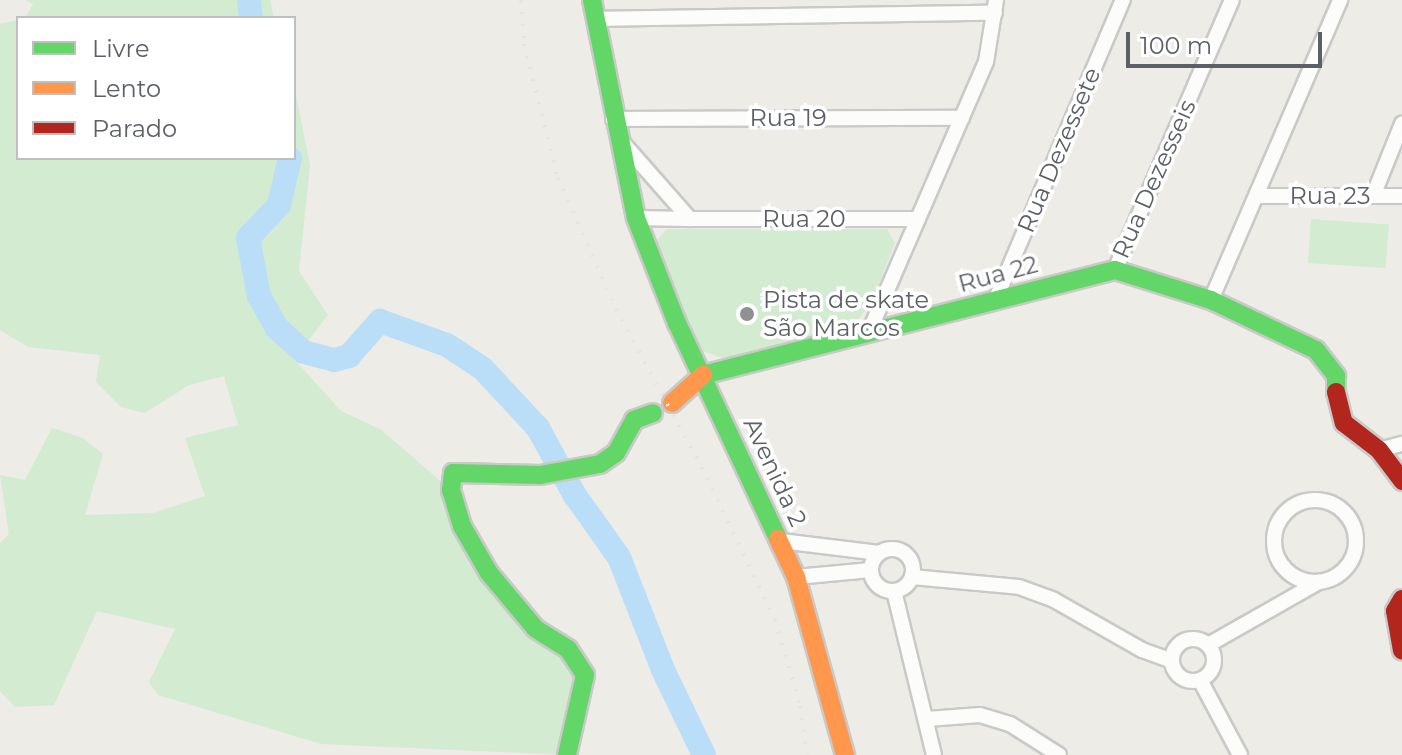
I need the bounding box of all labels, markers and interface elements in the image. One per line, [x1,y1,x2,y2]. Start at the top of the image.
legend [16,16,296,160]
scale bar [1130,16,1326,66]
text: 100 m [1140,31,1212,60]
text: Livre [92,34,149,63]
street label: Rua Dezessete [1011,63,1107,237]
text: Lento [92,74,161,103]
street label: Rua Dezesseis [1106,95,1202,263]
street label: Rua 19 [749,104,827,132]
text: Parado [92,114,177,143]
street label: Rua 23 [1289,182,1371,210]
street label: Rua 20 [762,205,846,233]
street label: Rua 22 [955,250,1041,298]
place label: Pista de skate São Marcos [763,286,929,342]
marker: Pista de skate São Marcos [738,305,756,323]
street label: Avenida 2 [737,413,813,531]

